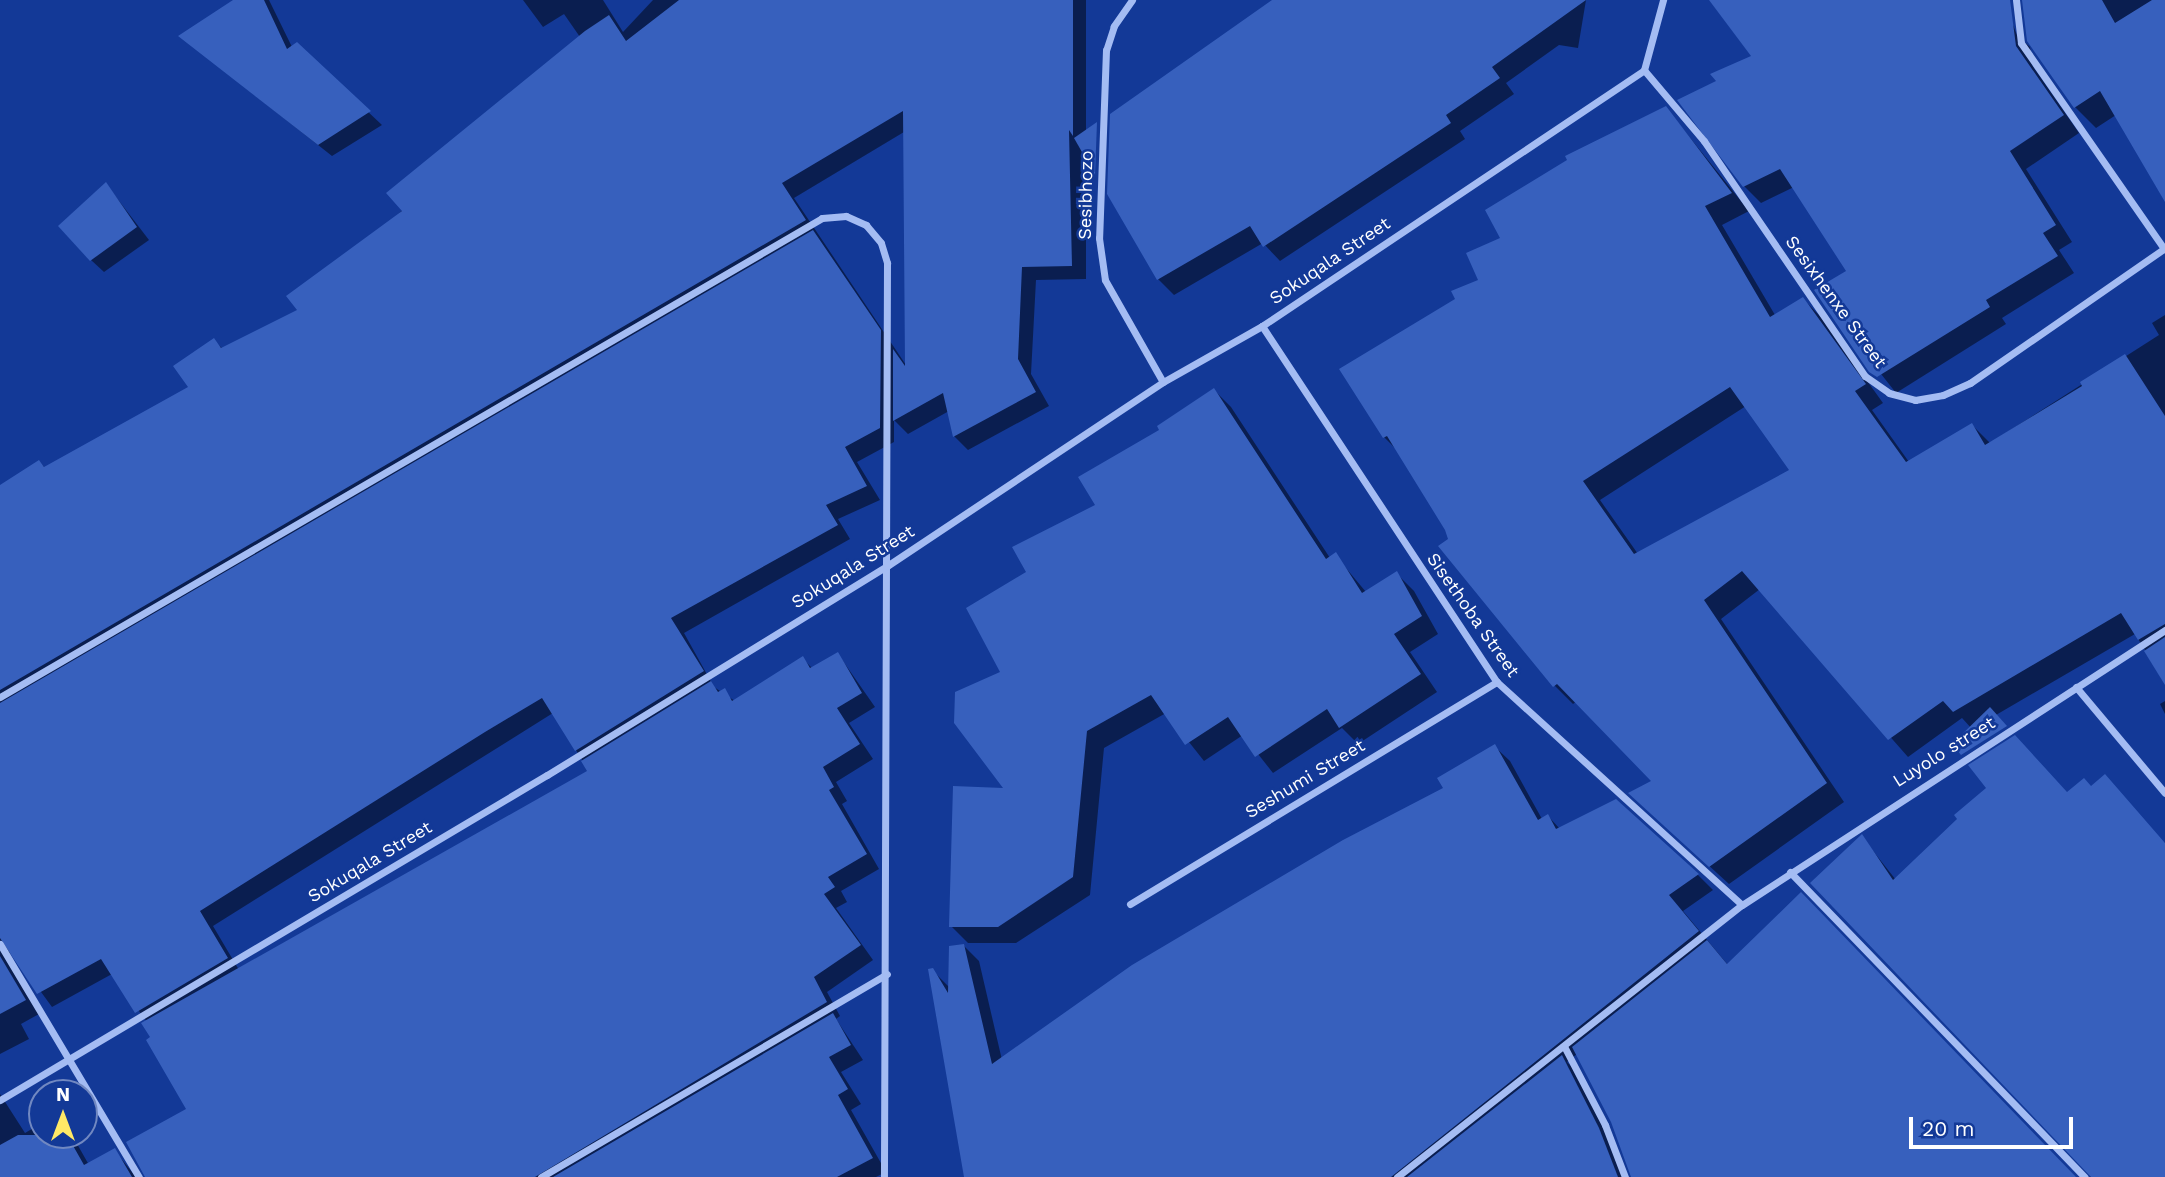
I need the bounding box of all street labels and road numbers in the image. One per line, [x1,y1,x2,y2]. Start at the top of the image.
street label: Sesibhozo [1074,150,1098,240]
street label: Sokuqala Street [1265,213,1395,309]
street label: Sesixhenxe Street [1781,232,1891,372]
street label: Sokuqala Street [787,520,919,614]
street label: Sisethoba Street [1422,549,1524,681]
street label: Luyolo street [1889,712,1999,792]
street label: Seshumi Street [1241,735,1369,823]
street label: Sokuqala Street [304,816,436,908]

